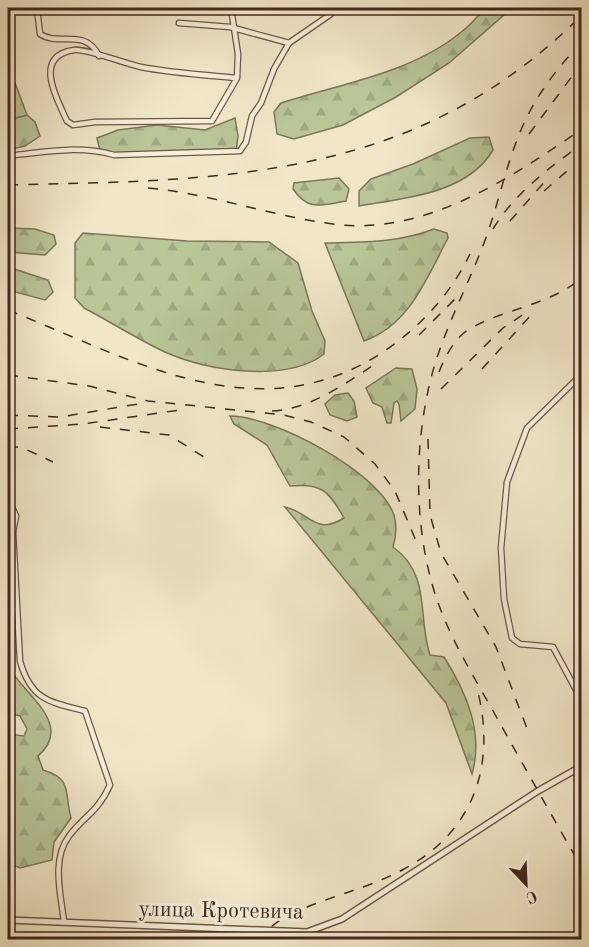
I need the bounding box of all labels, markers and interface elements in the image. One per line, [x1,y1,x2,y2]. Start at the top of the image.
north arrow [496,854,556,914]
text: С [523,887,539,905]
street label: улица Кротевича [138,899,304,923]

